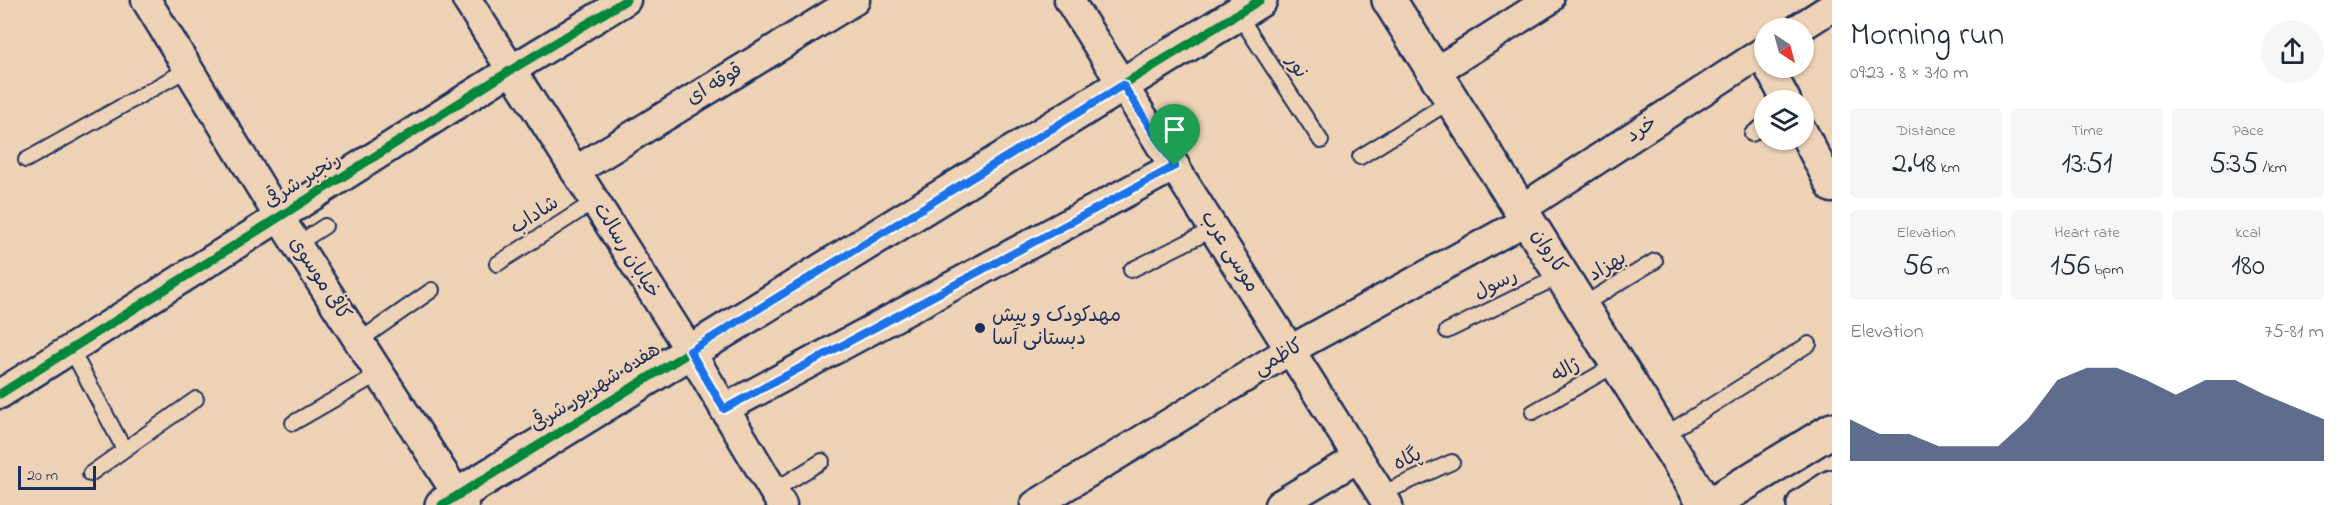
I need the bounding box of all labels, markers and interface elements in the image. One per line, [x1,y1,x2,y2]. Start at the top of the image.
text: Morning run [1850,12,2004,60]
north arrow [1754,18,1814,78]
map controls [1754,18,1814,150]
button: share [2261,20,2324,83]
street label: نور [1277,49,1314,85]
street label: قوقه ای [681,57,749,113]
text: 09:23 · 8 × 310 m [1850,59,1969,88]
button: layers [1754,90,1814,150]
pin [1149,104,1200,166]
street label: خرد [1621,109,1663,151]
icon: arrive [1158,113,1191,146]
text: Distance [1897,119,1955,143]
text: Time [2071,119,2103,143]
text: Pace [2232,119,2264,143]
text: 2.48 [1892,143,1937,187]
text: 13:51 [2061,143,2113,187]
text: 5:35 [2209,143,2258,187]
street label: رنجبر شرقی [258,145,347,216]
text: km [1937,156,1960,180]
text: /km [2258,156,2287,180]
street label: شاداب [505,189,565,243]
street label: خیابان رسالت [585,197,667,305]
street label: موسی عرب [1192,205,1266,299]
text: Elevation [1897,221,1955,245]
text: Heart rate [2054,221,2120,245]
text: kcal [2235,221,2261,245]
street label: کاروان [1523,224,1573,280]
street label: کافی موسوی [281,231,358,327]
street label: بهزاد [1583,244,1633,290]
text: 56 [1903,245,1933,289]
text: 156 [2050,245,2090,289]
text: 180 [2231,245,2265,289]
text: m [1933,258,1949,282]
text: bpm [2090,258,2124,282]
street label: رسول [1469,262,1523,308]
place label: مهدکودک و پیش دبستانی آسا [992,302,1121,354]
text: Elevation [1850,318,1924,347]
text: 75–81 m [2264,318,2324,347]
marker: مهدکودک و پیش دبستانی آسا [973,321,987,335]
street label: کاظمی [1249,332,1309,384]
street label: هفده شهریور شرقی [524,335,667,440]
street label: ژاله [1546,351,1586,391]
street label: پگاه [1389,441,1427,479]
scale bar [18,463,96,490]
text: 20 m [27,464,58,488]

